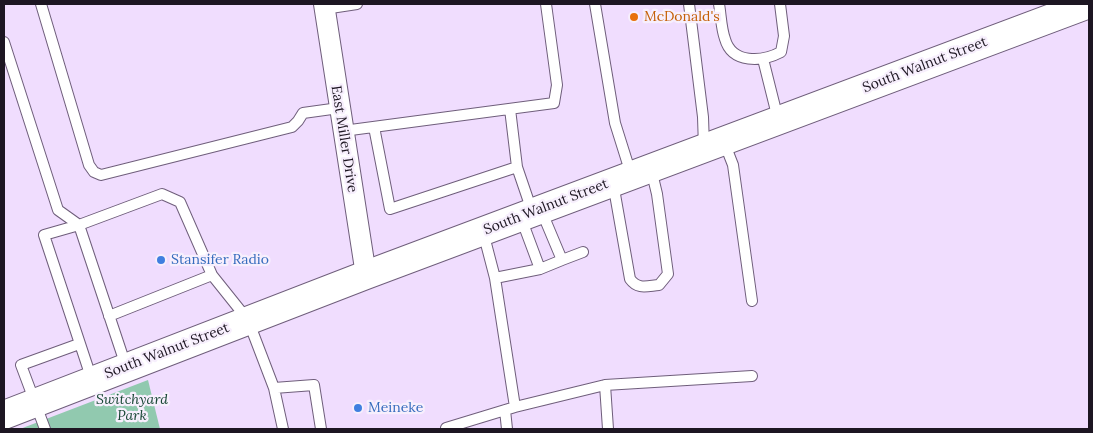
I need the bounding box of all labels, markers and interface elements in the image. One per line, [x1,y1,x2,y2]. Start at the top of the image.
place label: McDonald's [644,9,720,25]
marker: McDonald's [628,11,640,23]
street label: South Walnut Street [860,33,990,97]
street label: East Miller Drive [327,84,361,194]
street label: South Walnut Street [481,175,611,239]
place label: Stansifer Radio [171,252,269,268]
marker: Stansifer Radio [155,254,167,266]
street label: South Walnut Street [102,319,232,383]
park label: Switchyard Park [96,392,168,424]
place label: Meineke [368,400,423,416]
marker: Meineke [352,402,364,414]

